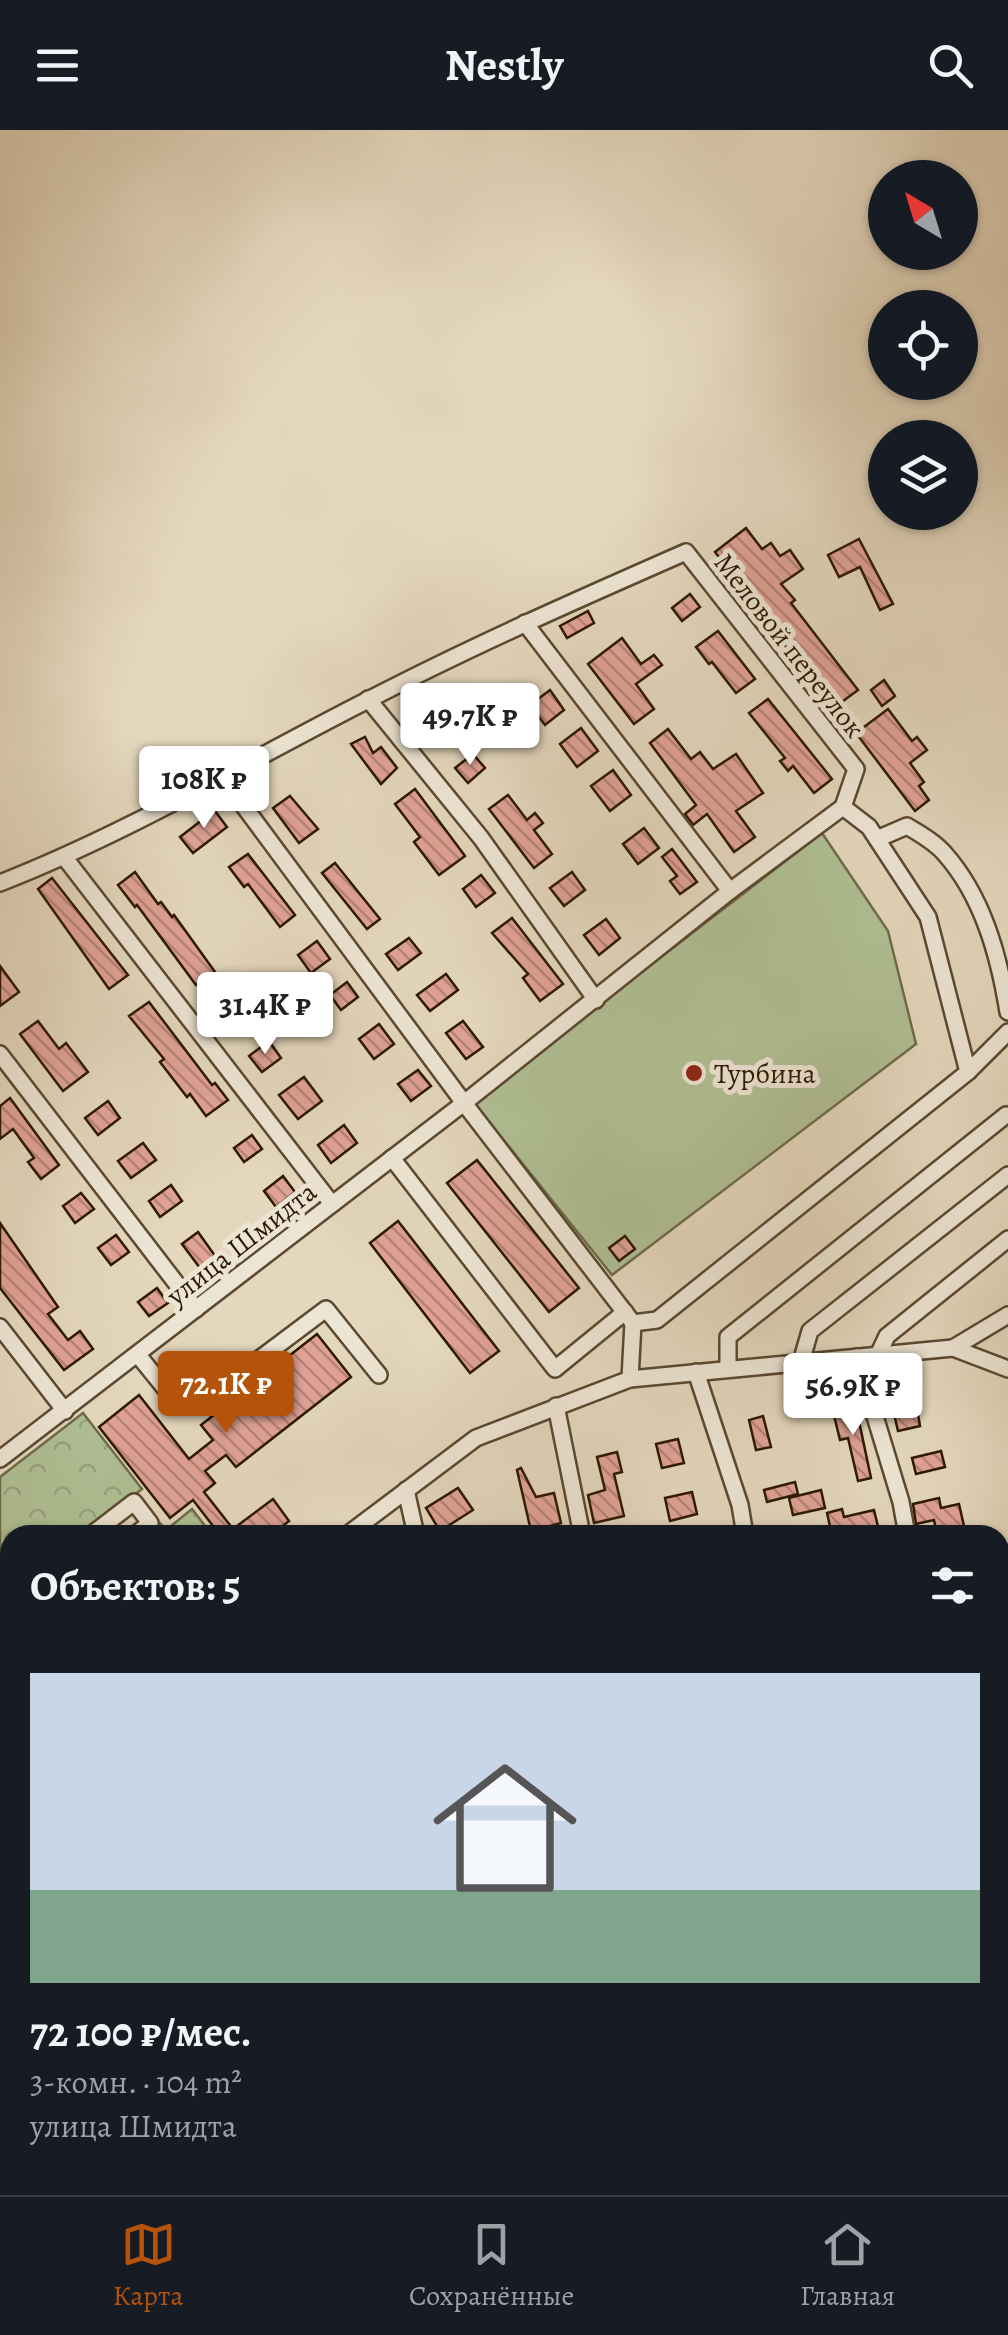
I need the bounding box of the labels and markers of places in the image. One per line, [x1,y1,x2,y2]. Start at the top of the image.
pin: 49.7K ₽ [378,683,562,768]
pin: 108K ₽ [123,746,285,831]
pin: 31.4K ₽ [173,972,357,1057]
place label: Турбина [714,1055,816,1093]
marker: Турбина [683,1062,705,1084]
pin: 72.1K ₽ [134,1351,318,1436]
pin: 56.9K ₽ [761,1353,945,1438]

